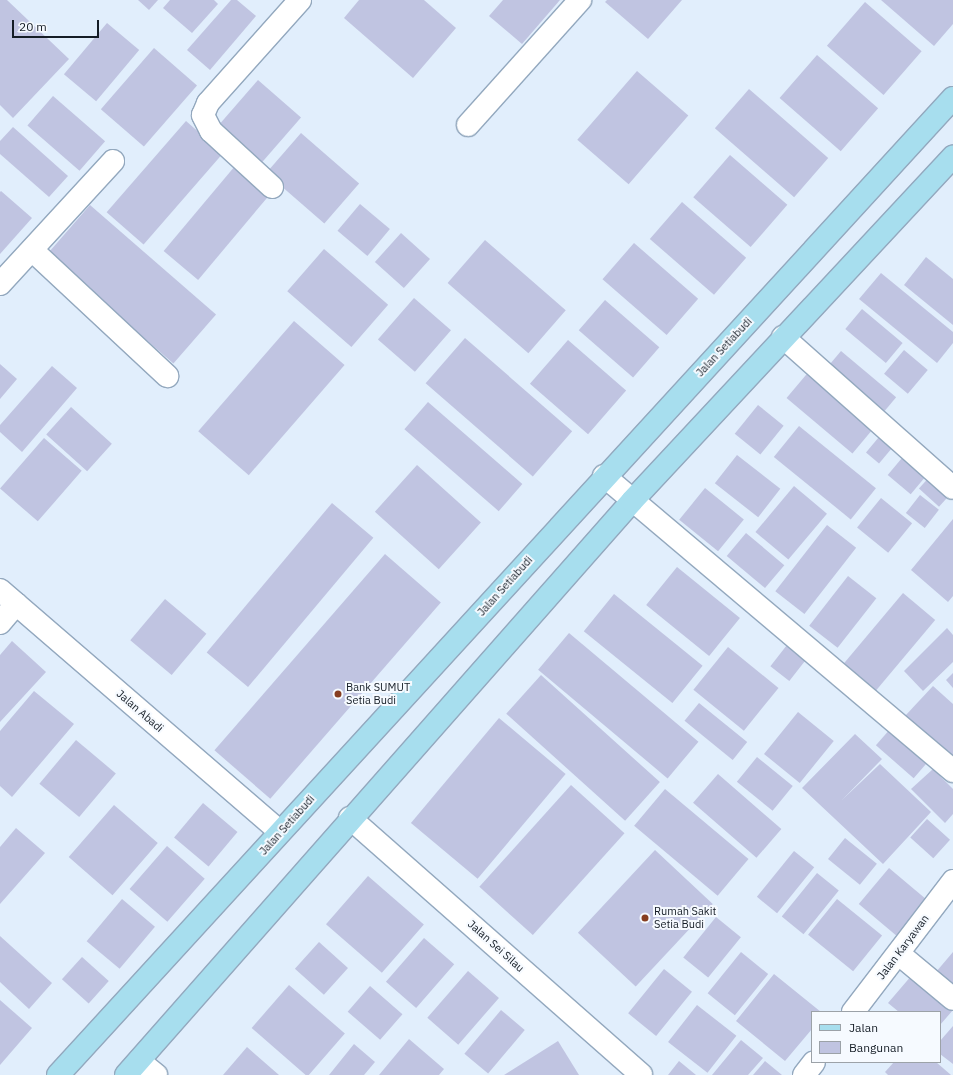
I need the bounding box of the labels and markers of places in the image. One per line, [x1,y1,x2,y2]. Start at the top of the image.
place label: Bank SUMUT Setia Budi [346,681,410,707]
marker: Bank SUMUT Setia Budi [333,689,343,699]
place label: Rumah Sakit Setia Budi [654,905,716,931]
marker: Rumah Sakit Setia Budi [639,912,651,924]

